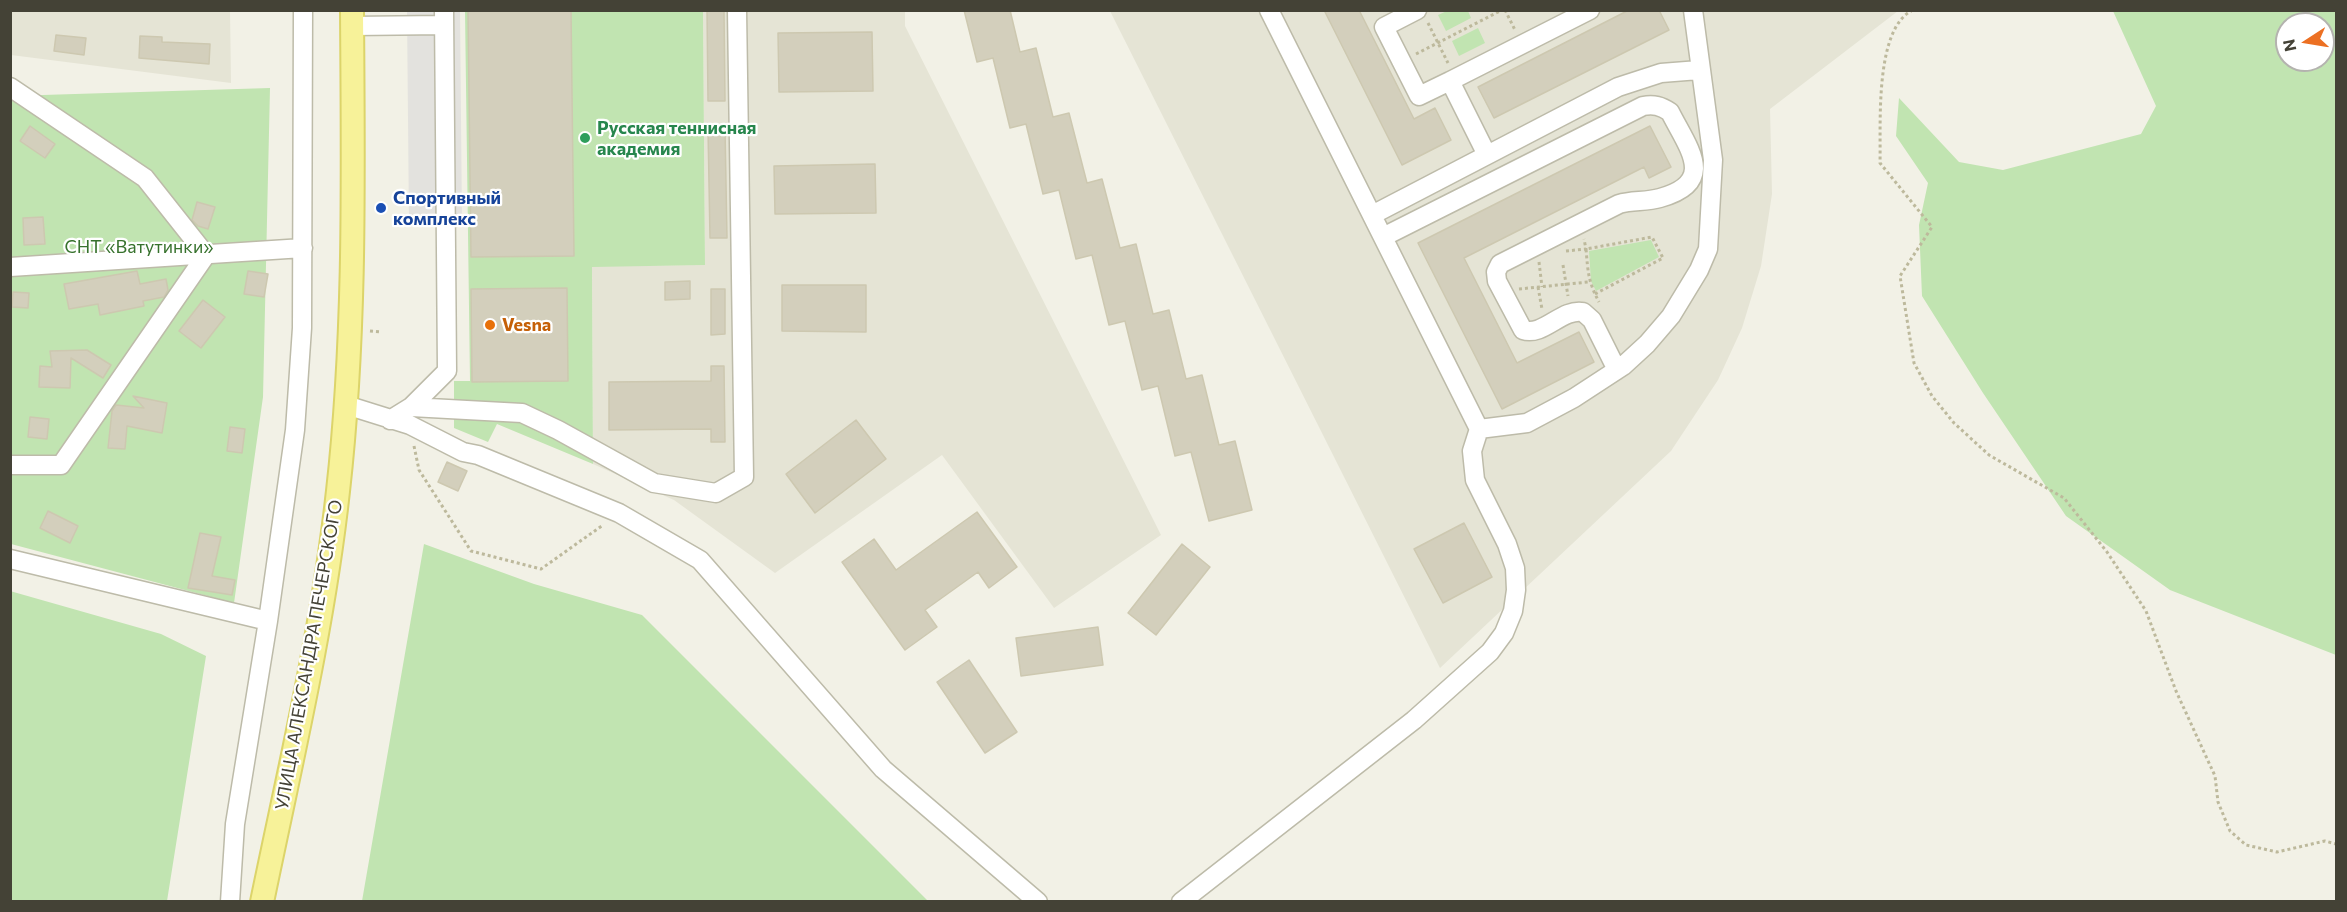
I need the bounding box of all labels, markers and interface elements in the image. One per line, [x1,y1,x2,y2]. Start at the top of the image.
north arrow [2275,12,2335,72]
text: N [2278,38,2299,53]
place label: Русская теннисная академия [597,117,756,160]
marker: Русская теннисная академия [578,131,592,145]
place label: Спортивный комплекс [393,187,501,230]
marker: Спортивный комплекс [374,201,388,215]
park label: СНТ «Ватутинки» [65,236,213,258]
place label: Vesna [502,314,551,336]
marker: Vesna [483,318,497,332]
street label: УЛИЦА АЛЕКСАНДРА ПЕЧЕРСКОГО [271,498,347,812]

